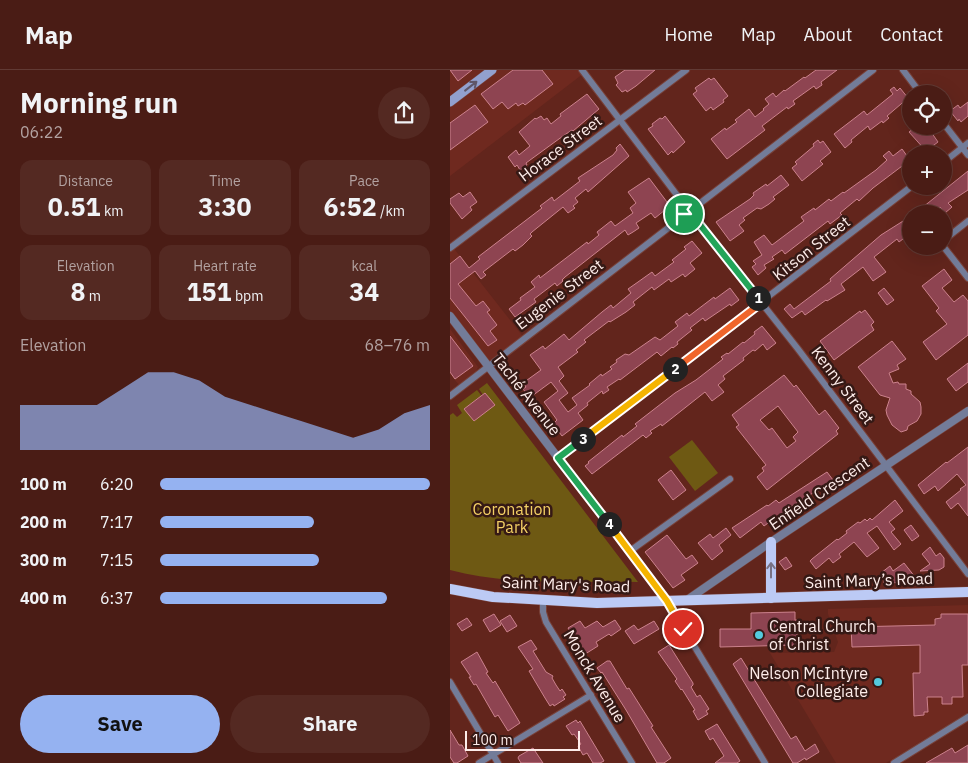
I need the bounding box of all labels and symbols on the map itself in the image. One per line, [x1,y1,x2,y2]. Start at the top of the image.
one-way arrow [464,81,478,91]
street label: Horace Street [514,110,606,186]
pin [663,193,705,235]
street label: Kitson Street [768,211,854,285]
street label: Eugenie Street [511,254,607,334]
pin: 1 [746,286,770,310]
street label: Kenny Street [807,342,879,428]
street label: Taché Avenue [488,349,566,440]
pin: 2 [662,356,688,382]
pin: 3 [570,426,596,452]
street label: Enfield Crescent [765,452,873,534]
park label: Coronation Park [473,499,551,537]
pin: 4 [596,512,622,536]
one-way arrow [766,562,776,578]
street label: Saint Mary’s Road [804,568,934,592]
street label: Saint Mary's Road [501,572,631,596]
pin [662,608,704,650]
place label: Central Church of Christ [769,616,876,654]
street label: Monck Avenue [559,626,631,726]
marker: Central Church of Christ [753,629,765,641]
place label: Nelson McIntyre Collegiate [749,663,868,701]
marker: Nelson McIntyre Collegiate [872,676,884,688]
scale bar [465,728,580,751]

